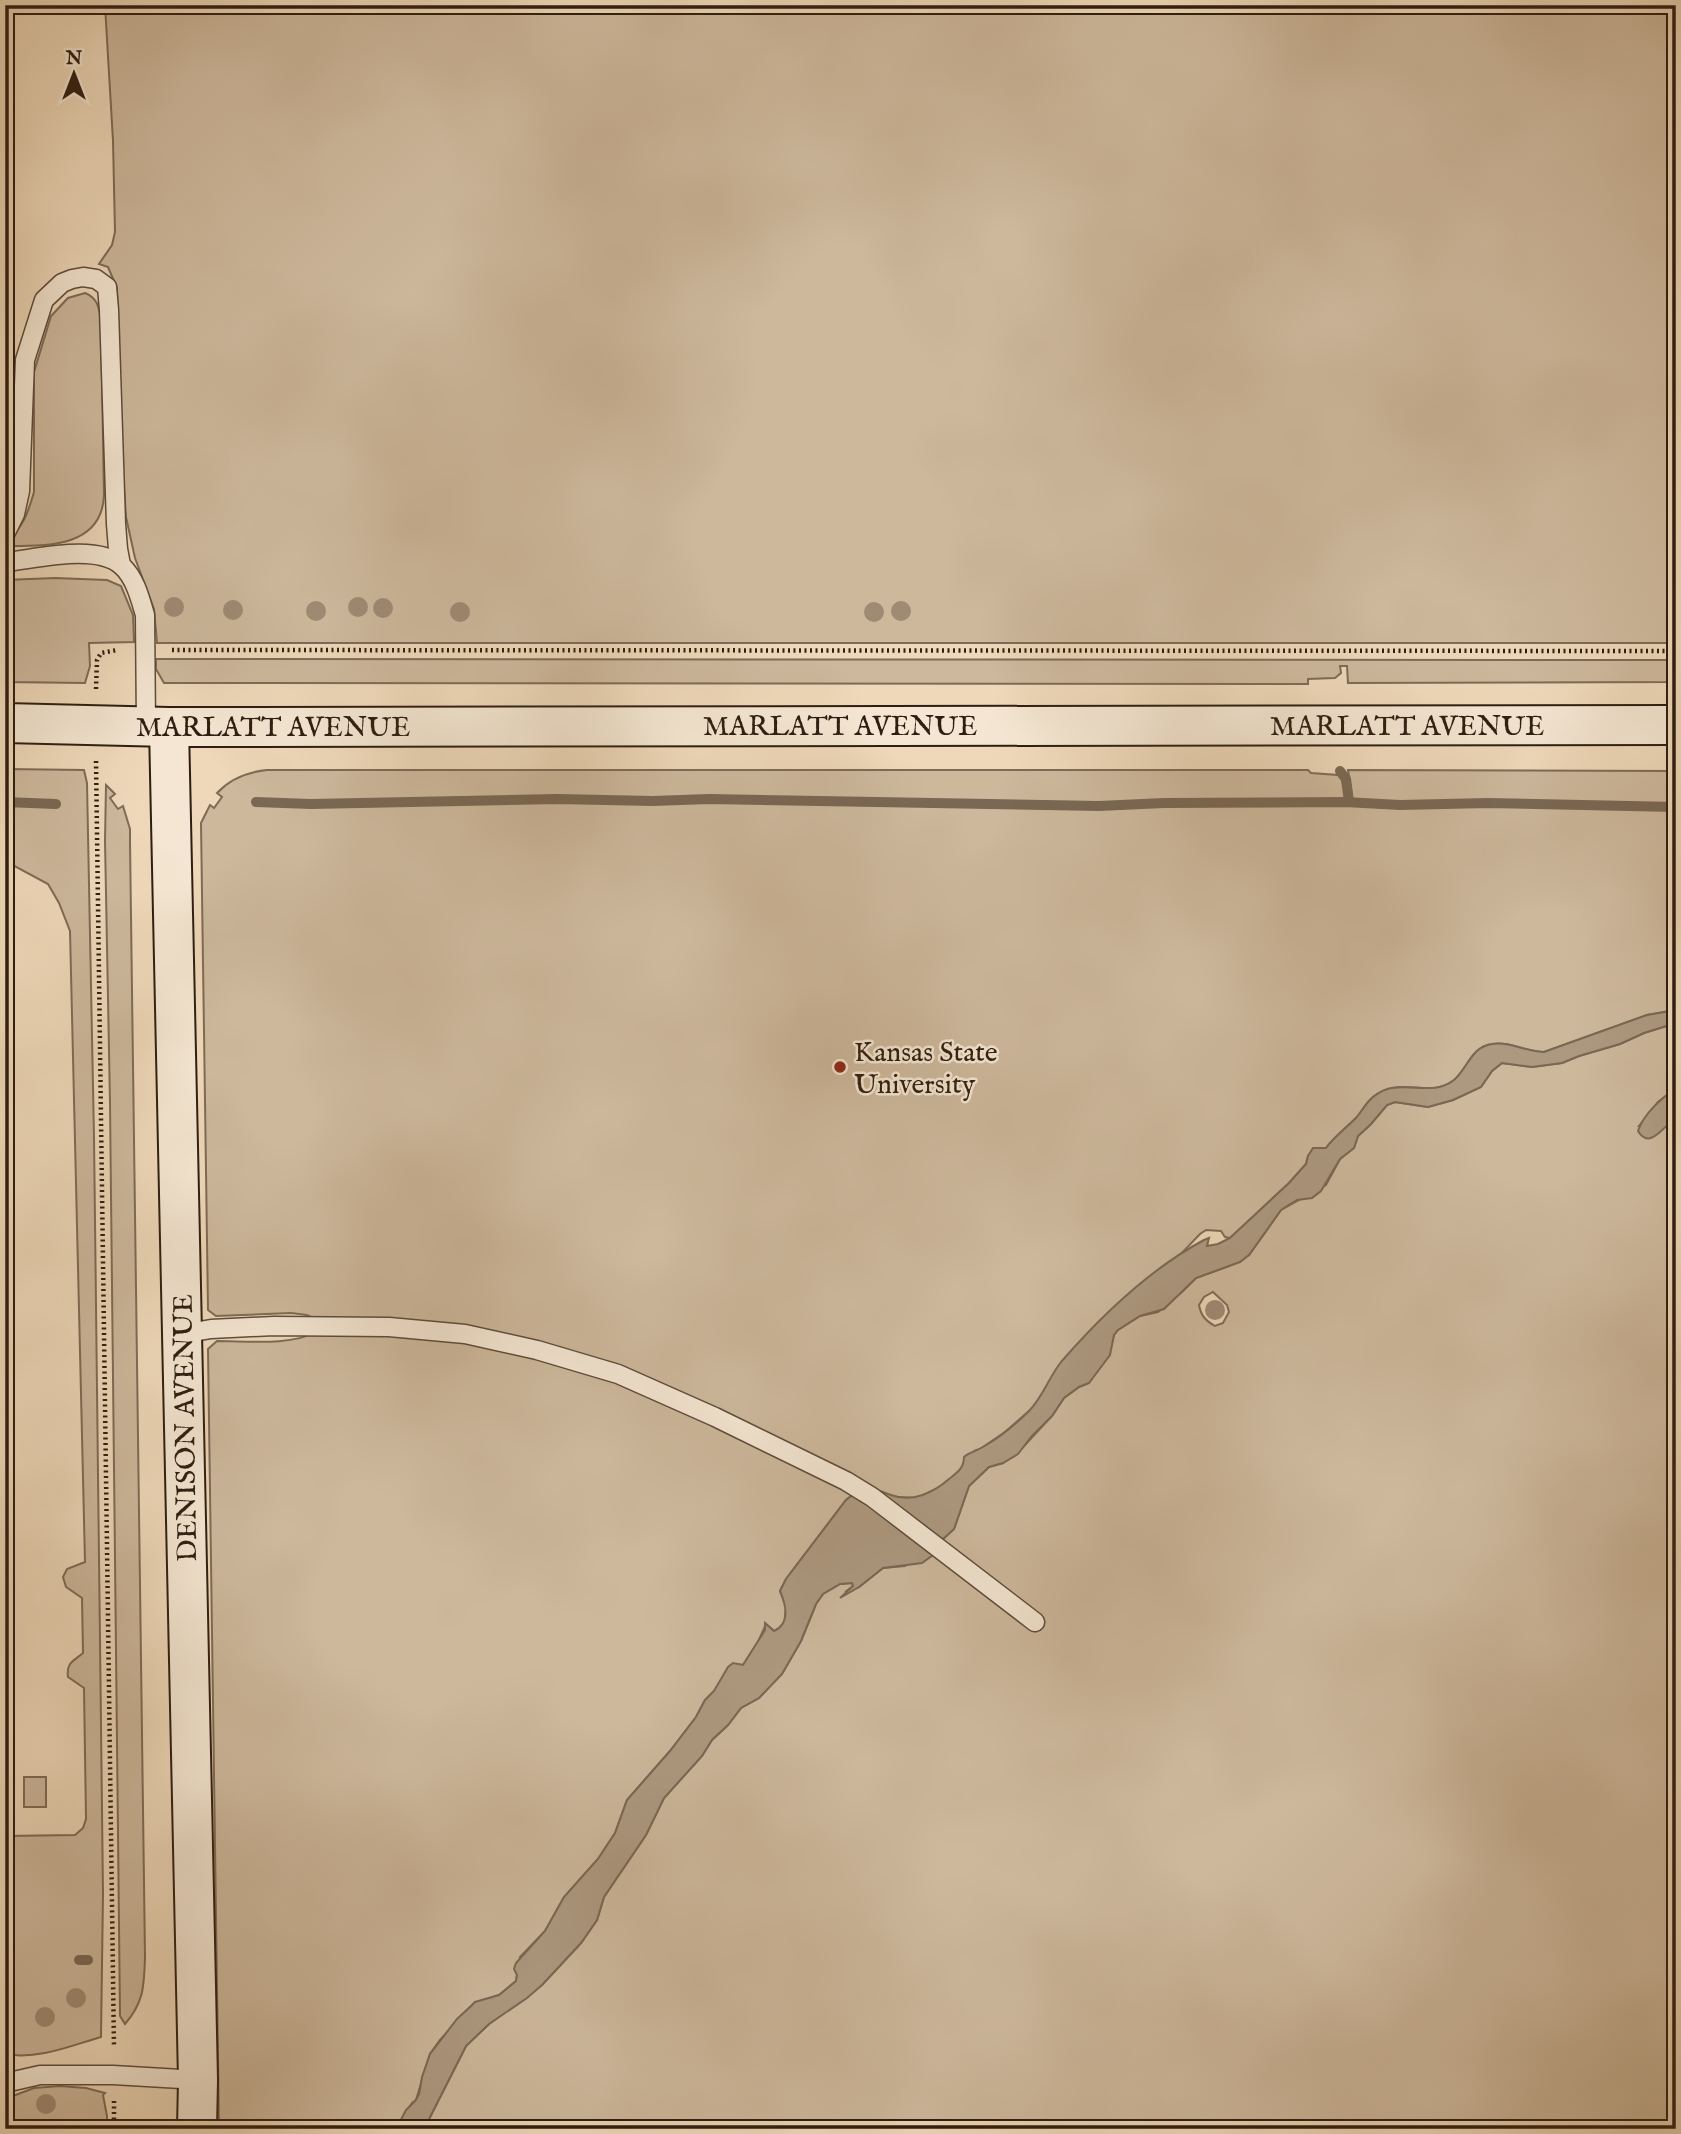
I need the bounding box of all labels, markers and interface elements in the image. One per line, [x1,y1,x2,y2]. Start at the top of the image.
north arrow [38,38,108,108]
text: N [65,47,83,71]
street label: MARLATT AVENUE [703,710,977,745]
street label: MARLATT AVENUE [1270,710,1544,745]
street label: MARLATT AVENUE [136,711,410,746]
place label: Kansas State University [854,1036,998,1103]
marker: Kansas State University [832,1059,848,1075]
street label: DENISON AVENUE [167,1294,206,1562]

